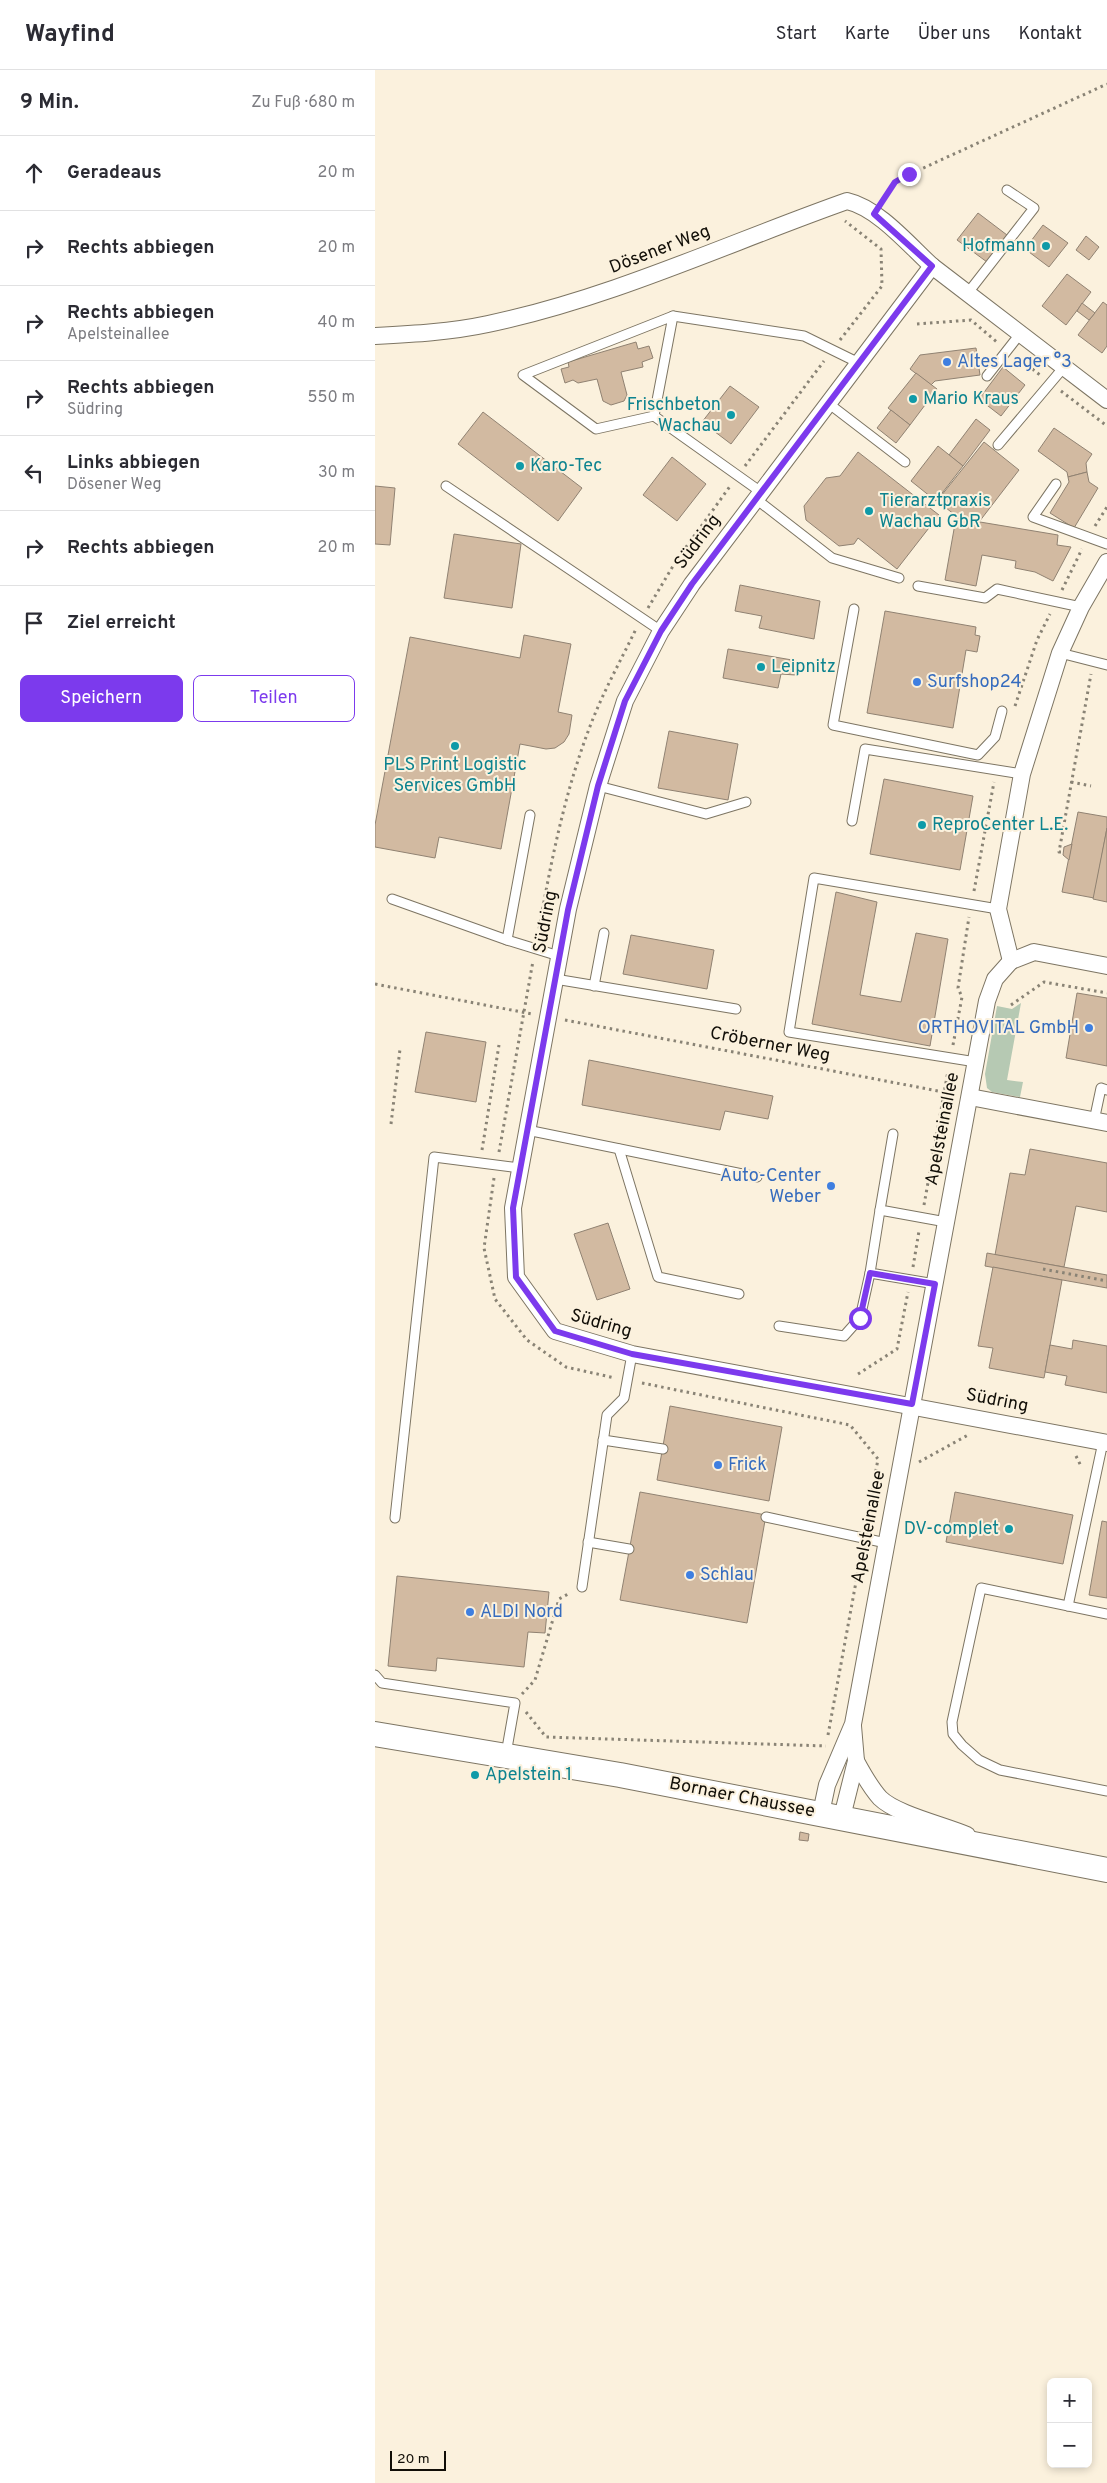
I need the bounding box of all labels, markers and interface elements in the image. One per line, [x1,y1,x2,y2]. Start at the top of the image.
text: Wayfind [25,20,115,50]
text: Start [776,23,817,46]
text: Karte [845,23,890,46]
text: Über uns [918,23,990,46]
text: Kontakt [1018,23,1082,46]
text: 9 Min. [20,89,79,116]
text: Zu Fuß · 680 m [251,93,355,113]
icon: ahead [20,159,48,187]
text: Geradeaus [67,161,162,185]
text: 20 m [318,163,355,183]
route end [898,163,921,186]
street label: Dösener Weg [606,220,714,280]
icon: right [20,234,48,262]
place label: Hofmann [962,235,1036,258]
text: Rechts abbiegen [67,236,215,260]
text: 20 m [318,238,355,258]
marker: Hofmann [1040,240,1052,252]
text: Rechts abbiegen [67,301,215,325]
icon: right [20,309,48,337]
text: 40 m [317,313,355,333]
text: Apelsteinallee [67,325,169,345]
place label: Altes Lager °3 [957,351,1072,374]
marker: Altes Lager °3 [941,356,953,368]
text: Rechts abbiegen [67,376,215,400]
icon: right [20,384,48,412]
text: 550 m [308,388,355,408]
place label: Mario Kraus [923,388,1019,411]
marker: Mario Kraus [907,393,919,405]
place label: Frischbeton Wachau [627,394,721,438]
text: Südring [67,400,123,420]
marker: Frischbeton Wachau [725,409,737,421]
text: Links abbiegen [67,451,200,475]
place label: Karo-Tec [530,455,602,478]
icon: left [20,459,48,487]
marker: Karo-Tec [514,460,526,472]
text: 30 m [318,463,355,483]
text: Dösener Weg [67,475,162,495]
place label: Tierarztpraxis Wachau GbR [879,490,991,534]
marker: Tierarztpraxis Wachau GbR [863,505,875,517]
street label: Südring [670,510,726,574]
icon: right [20,534,48,562]
text: Rechts abbiegen [67,536,215,560]
text: 20 m [318,538,355,558]
icon: arrive [20,609,48,637]
text: Ziel erreicht [67,611,176,635]
place label: Leipnitz [771,656,836,679]
marker: Leipnitz [755,661,767,673]
place label: Surfshop24 [927,671,1022,694]
button: Speichern [20,675,183,722]
button: Teilen [193,675,355,722]
marker: Surfshop24 [911,676,923,688]
marker: PLS Print Logistic Services GmbH [449,740,461,752]
place label: PLS Print Logistic Services GmbH [383,754,527,798]
place label: ReproCenter L.E. [932,814,1068,837]
marker: ReproCenter L.E. [916,819,928,831]
street label: Südring [529,889,563,955]
place label: ORTHOVITAL GmbH [918,1017,1079,1040]
street label: Cröberner Weg [708,1022,832,1068]
marker: ORTHOVITAL GmbH [1083,1022,1095,1034]
street label: Apelsteinallee [921,1070,965,1188]
place label: Auto-Center Weber [720,1165,821,1209]
marker: Auto-Center Weber [825,1180,837,1192]
street label: Südring [568,1304,634,1344]
route start [849,1307,872,1330]
street label: Südring [964,1384,1030,1418]
place label: Frick [728,1454,767,1477]
marker: Frick [712,1459,724,1471]
street label: Apelsteinallee [847,1468,891,1586]
place label: DV-complet [904,1518,999,1541]
marker: DV-complet [1003,1523,1015,1535]
place label: Schlau [700,1564,754,1587]
marker: Schlau [684,1569,696,1581]
place label: ALDI Nord [480,1601,563,1624]
marker: ALDI Nord [464,1606,476,1618]
place label: Apelstein 1 [485,1764,572,1787]
marker: Apelstein 1 [469,1769,481,1781]
street label: Bornaer Chaussee [667,1773,817,1823]
map controls [1047,2378,1092,2468]
button: + [1047,2378,1092,2423]
button: − [1047,2423,1092,2468]
scale bar [390,2448,446,2471]
text: 20 m [397,2451,430,2468]

